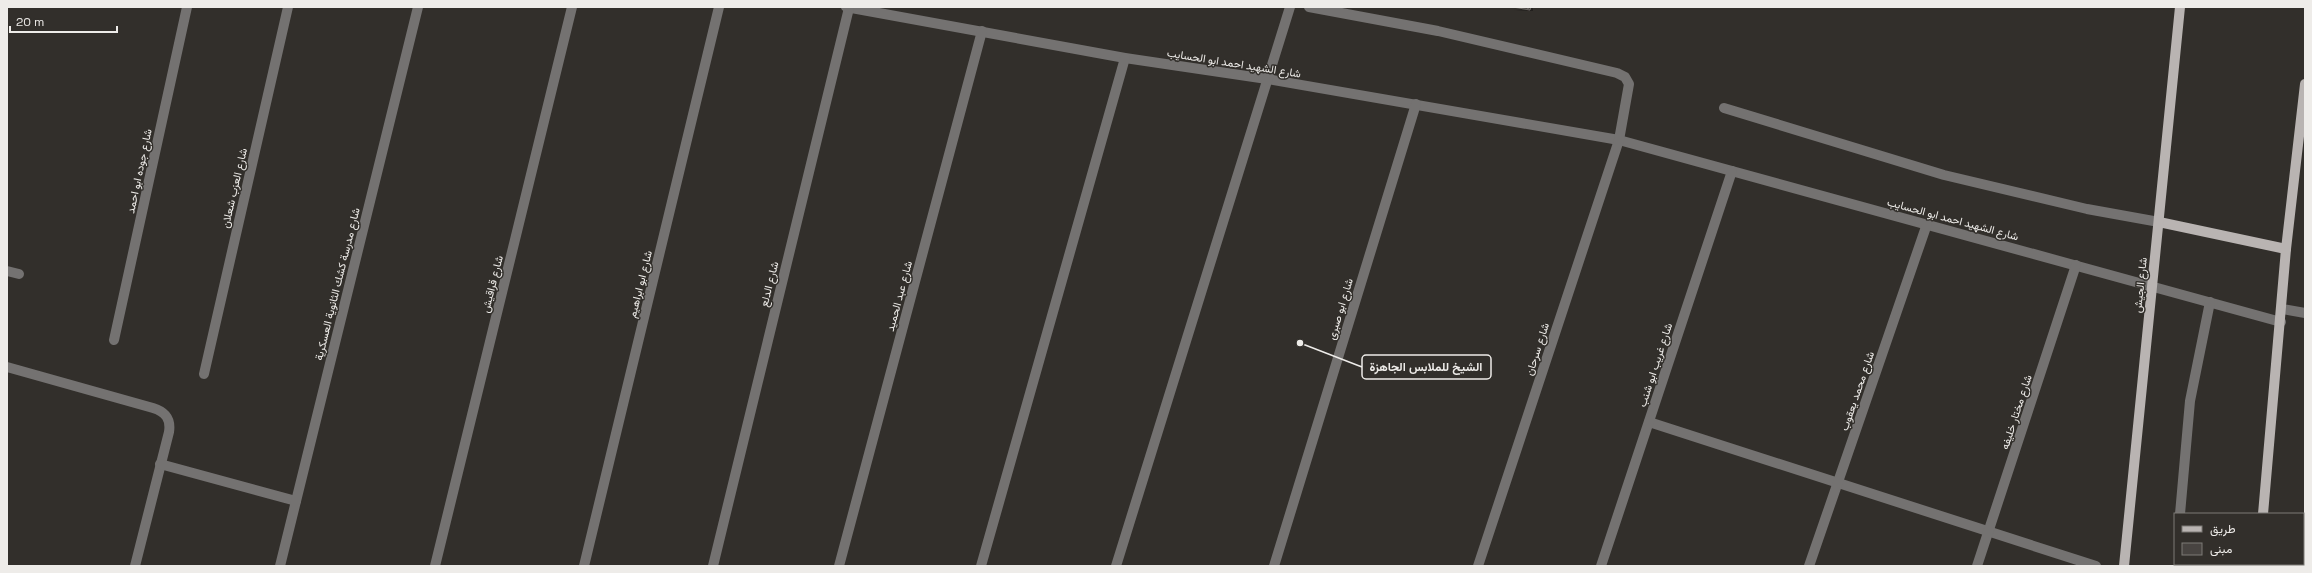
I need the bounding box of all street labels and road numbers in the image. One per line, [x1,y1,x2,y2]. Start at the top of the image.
street label: شارع الشهيد احمد ابو الحسايب [1166,45,1302,82]
street label: شارع جوده ابو احمد [123,127,156,215]
street label: شارع العزب شعلان [218,146,251,230]
street label: شارع الشهيد احمد ابو الحسايب [1885,195,2021,244]
street label: شارع مدرسة كشك الثانوية العسكرية [311,206,364,362]
street label: شارع ابو ابراهيم [625,249,656,319]
street label: شارع قراقيش [478,254,507,314]
street label: شارع الجيش [2130,256,2151,314]
street label: شارع عبد الحميد [883,259,916,333]
street label: شارع الدلع [757,260,782,308]
street label: شارع ابو صبرى [1324,276,1357,342]
street label: شارع سرحان [1522,321,1553,377]
street label: شارع غريب ابو شنب [1635,321,1676,409]
street label: شارع محمد يعقوب [1837,349,1878,433]
street label: شارع مختار خليفه [1997,372,2036,452]

